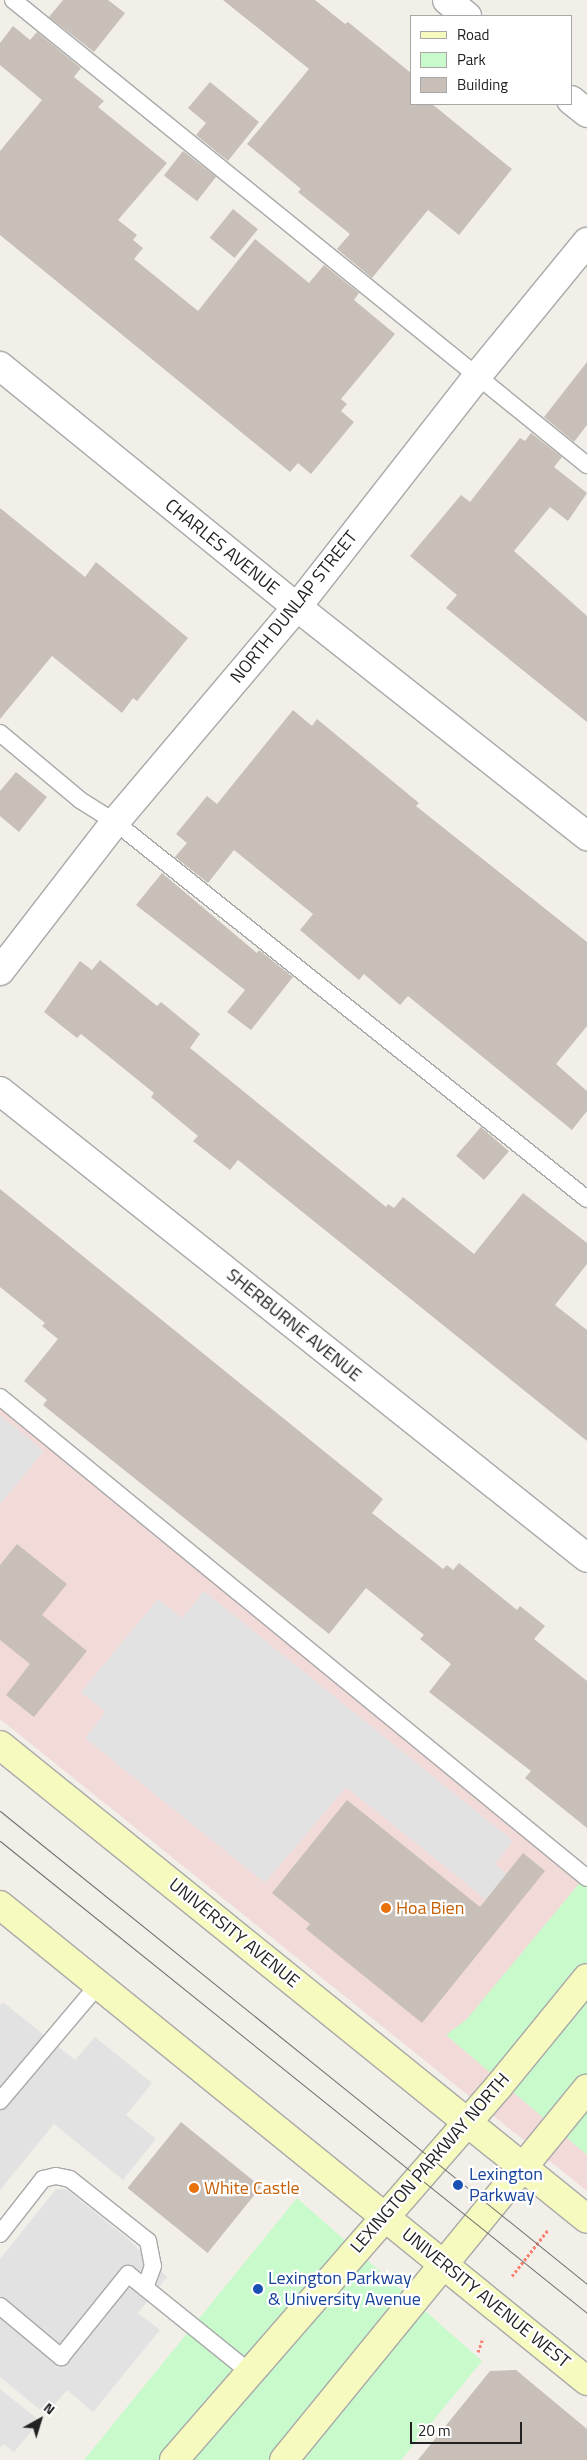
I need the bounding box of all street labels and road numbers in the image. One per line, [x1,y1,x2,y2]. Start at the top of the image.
street label: CHARLES AVENUE [161,494,283,600]
street label: NORTH DUNLAP STREET [226,527,362,687]
street label: SHERBURNE AVENUE [222,1264,366,1386]
street label: UNIVERSITY AVENUE [164,1874,304,1992]
street label: LEXINGTON PARKWAY NORTH [346,2069,514,2257]
street label: UNIVERSITY AVENUE WEST [397,2223,575,2373]

